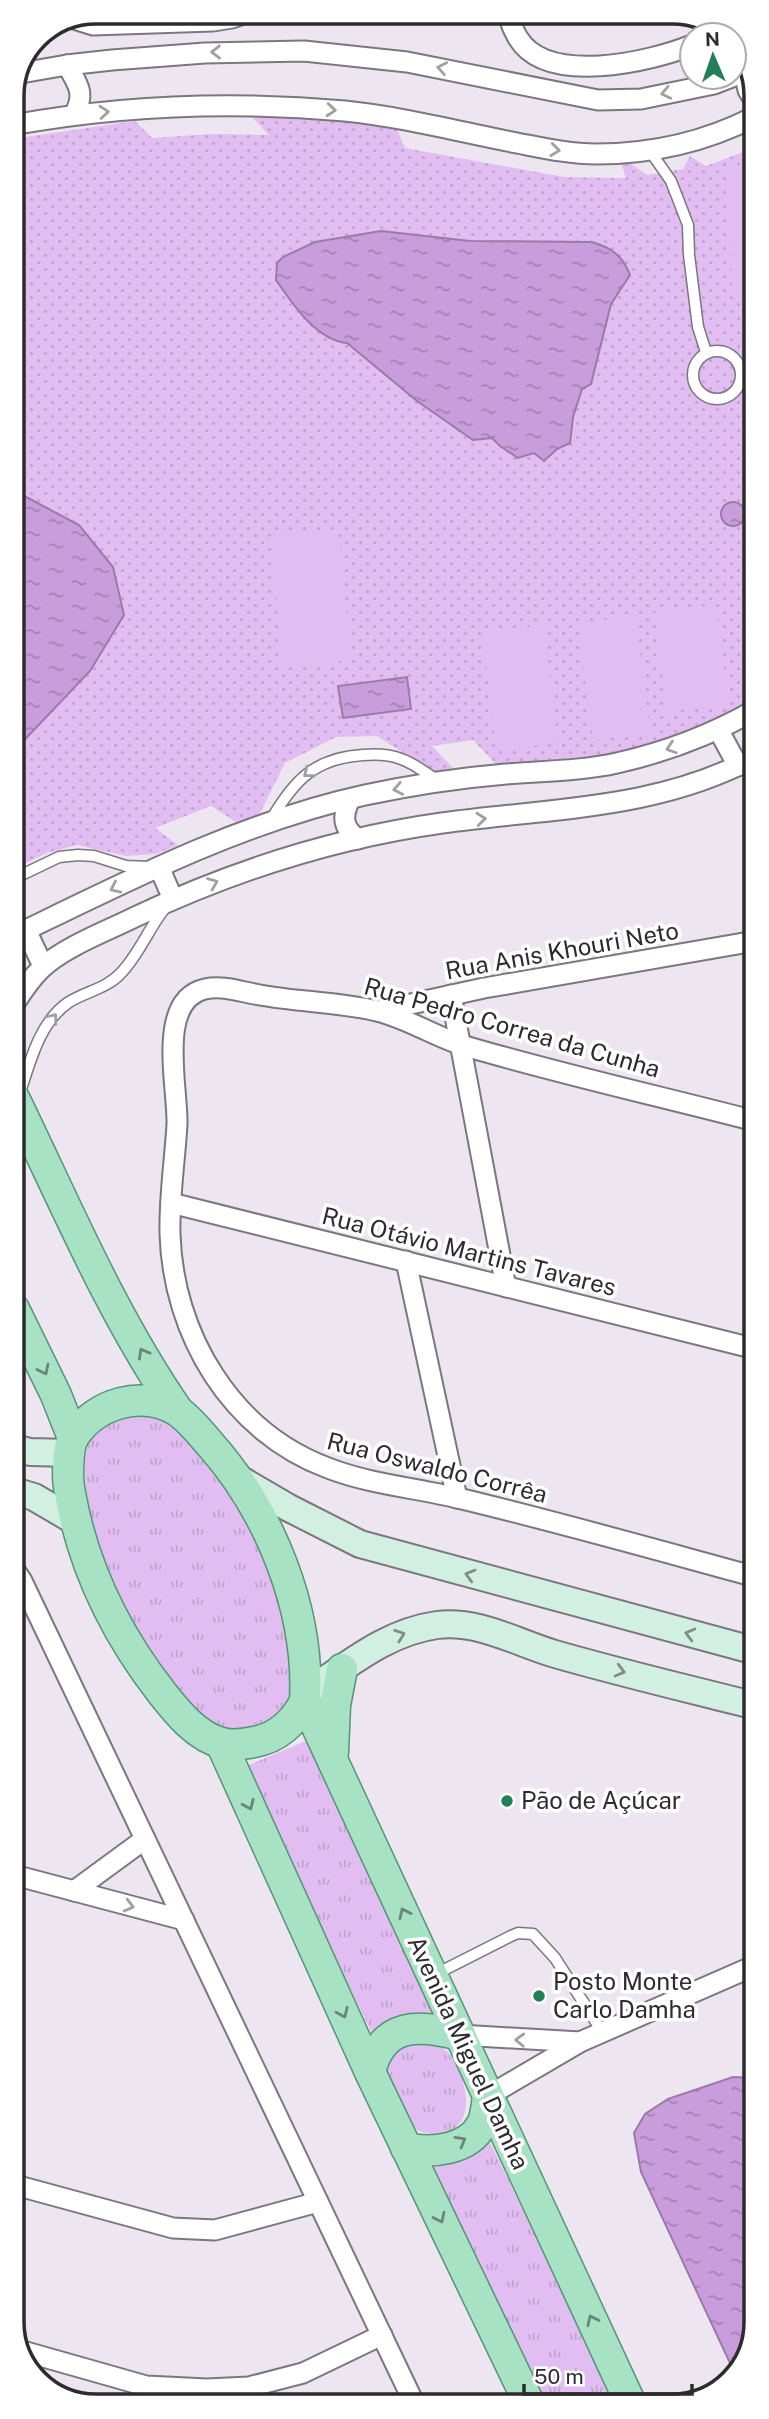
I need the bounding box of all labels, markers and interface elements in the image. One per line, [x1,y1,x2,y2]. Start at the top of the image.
north arrow [678,21,748,91]
text: N [705,28,720,50]
one-way arrow [210,45,221,60]
one-way arrow [436,62,448,77]
one-way arrow [660,85,672,100]
one-way arrow [326,102,337,117]
one-way arrow [99,105,110,120]
one-way arrow [549,142,561,157]
one-way arrow [665,740,677,754]
one-way arrow [303,765,316,778]
one-way arrow [392,780,404,795]
one-way arrow [476,812,487,827]
one-way arrow [207,877,219,891]
one-way arrow [109,880,122,894]
street label: Rua Anis Khouri Neto [443,916,681,984]
street label: Rua Pedro Correa da Cunha [361,971,663,1083]
one-way arrow [45,1014,58,1026]
street label: Rua Otávio Martins Tavares [319,1201,619,1301]
one-way arrow [137,1348,151,1360]
one-way arrow [35,1363,49,1375]
street label: Rua Oswaldo Corrêa [324,1426,550,1508]
one-way arrow [464,1569,476,1583]
one-way arrow [684,1628,696,1642]
one-way arrow [394,1629,406,1643]
one-way arrow [613,1663,625,1677]
place label: Pão de Açúcar [521,1786,681,1814]
marker: Pão de Açúcar [499,1793,515,1809]
one-way arrow [241,1798,255,1811]
one-way arrow [123,1897,135,1912]
one-way arrow [398,1908,412,1920]
street label: Avenida Miguel Damha [402,1931,535,2174]
place label: Posto Monte Carlo Damha [553,1967,696,2023]
marker: Posto Monte Carlo Damha [531,1988,547,2004]
one-way arrow [335,2006,349,2018]
one-way arrow [514,2032,525,2047]
one-way arrow [453,2136,466,2149]
one-way arrow [432,2211,446,2223]
one-way arrow [586,2315,600,2327]
scale bar [524,2352,692,2396]
text: 50 m [534,2364,584,2389]

